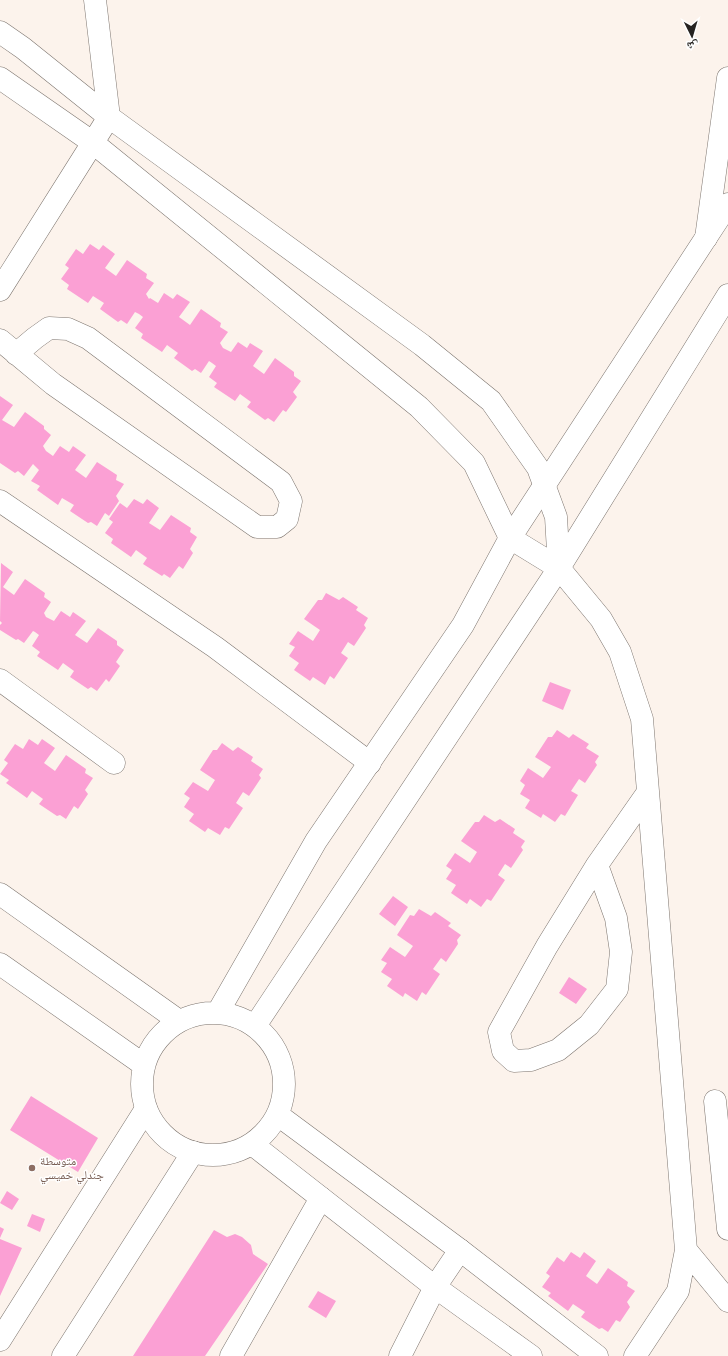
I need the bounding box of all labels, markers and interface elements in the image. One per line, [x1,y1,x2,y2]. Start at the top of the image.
north arrow [672,16,712,56]
text: ش [686,37,699,53]
place label: متوسطة جندلي خميسي [40,1153,104,1185]
marker: متوسطة جندلي خميسي [27,1163,37,1173]

